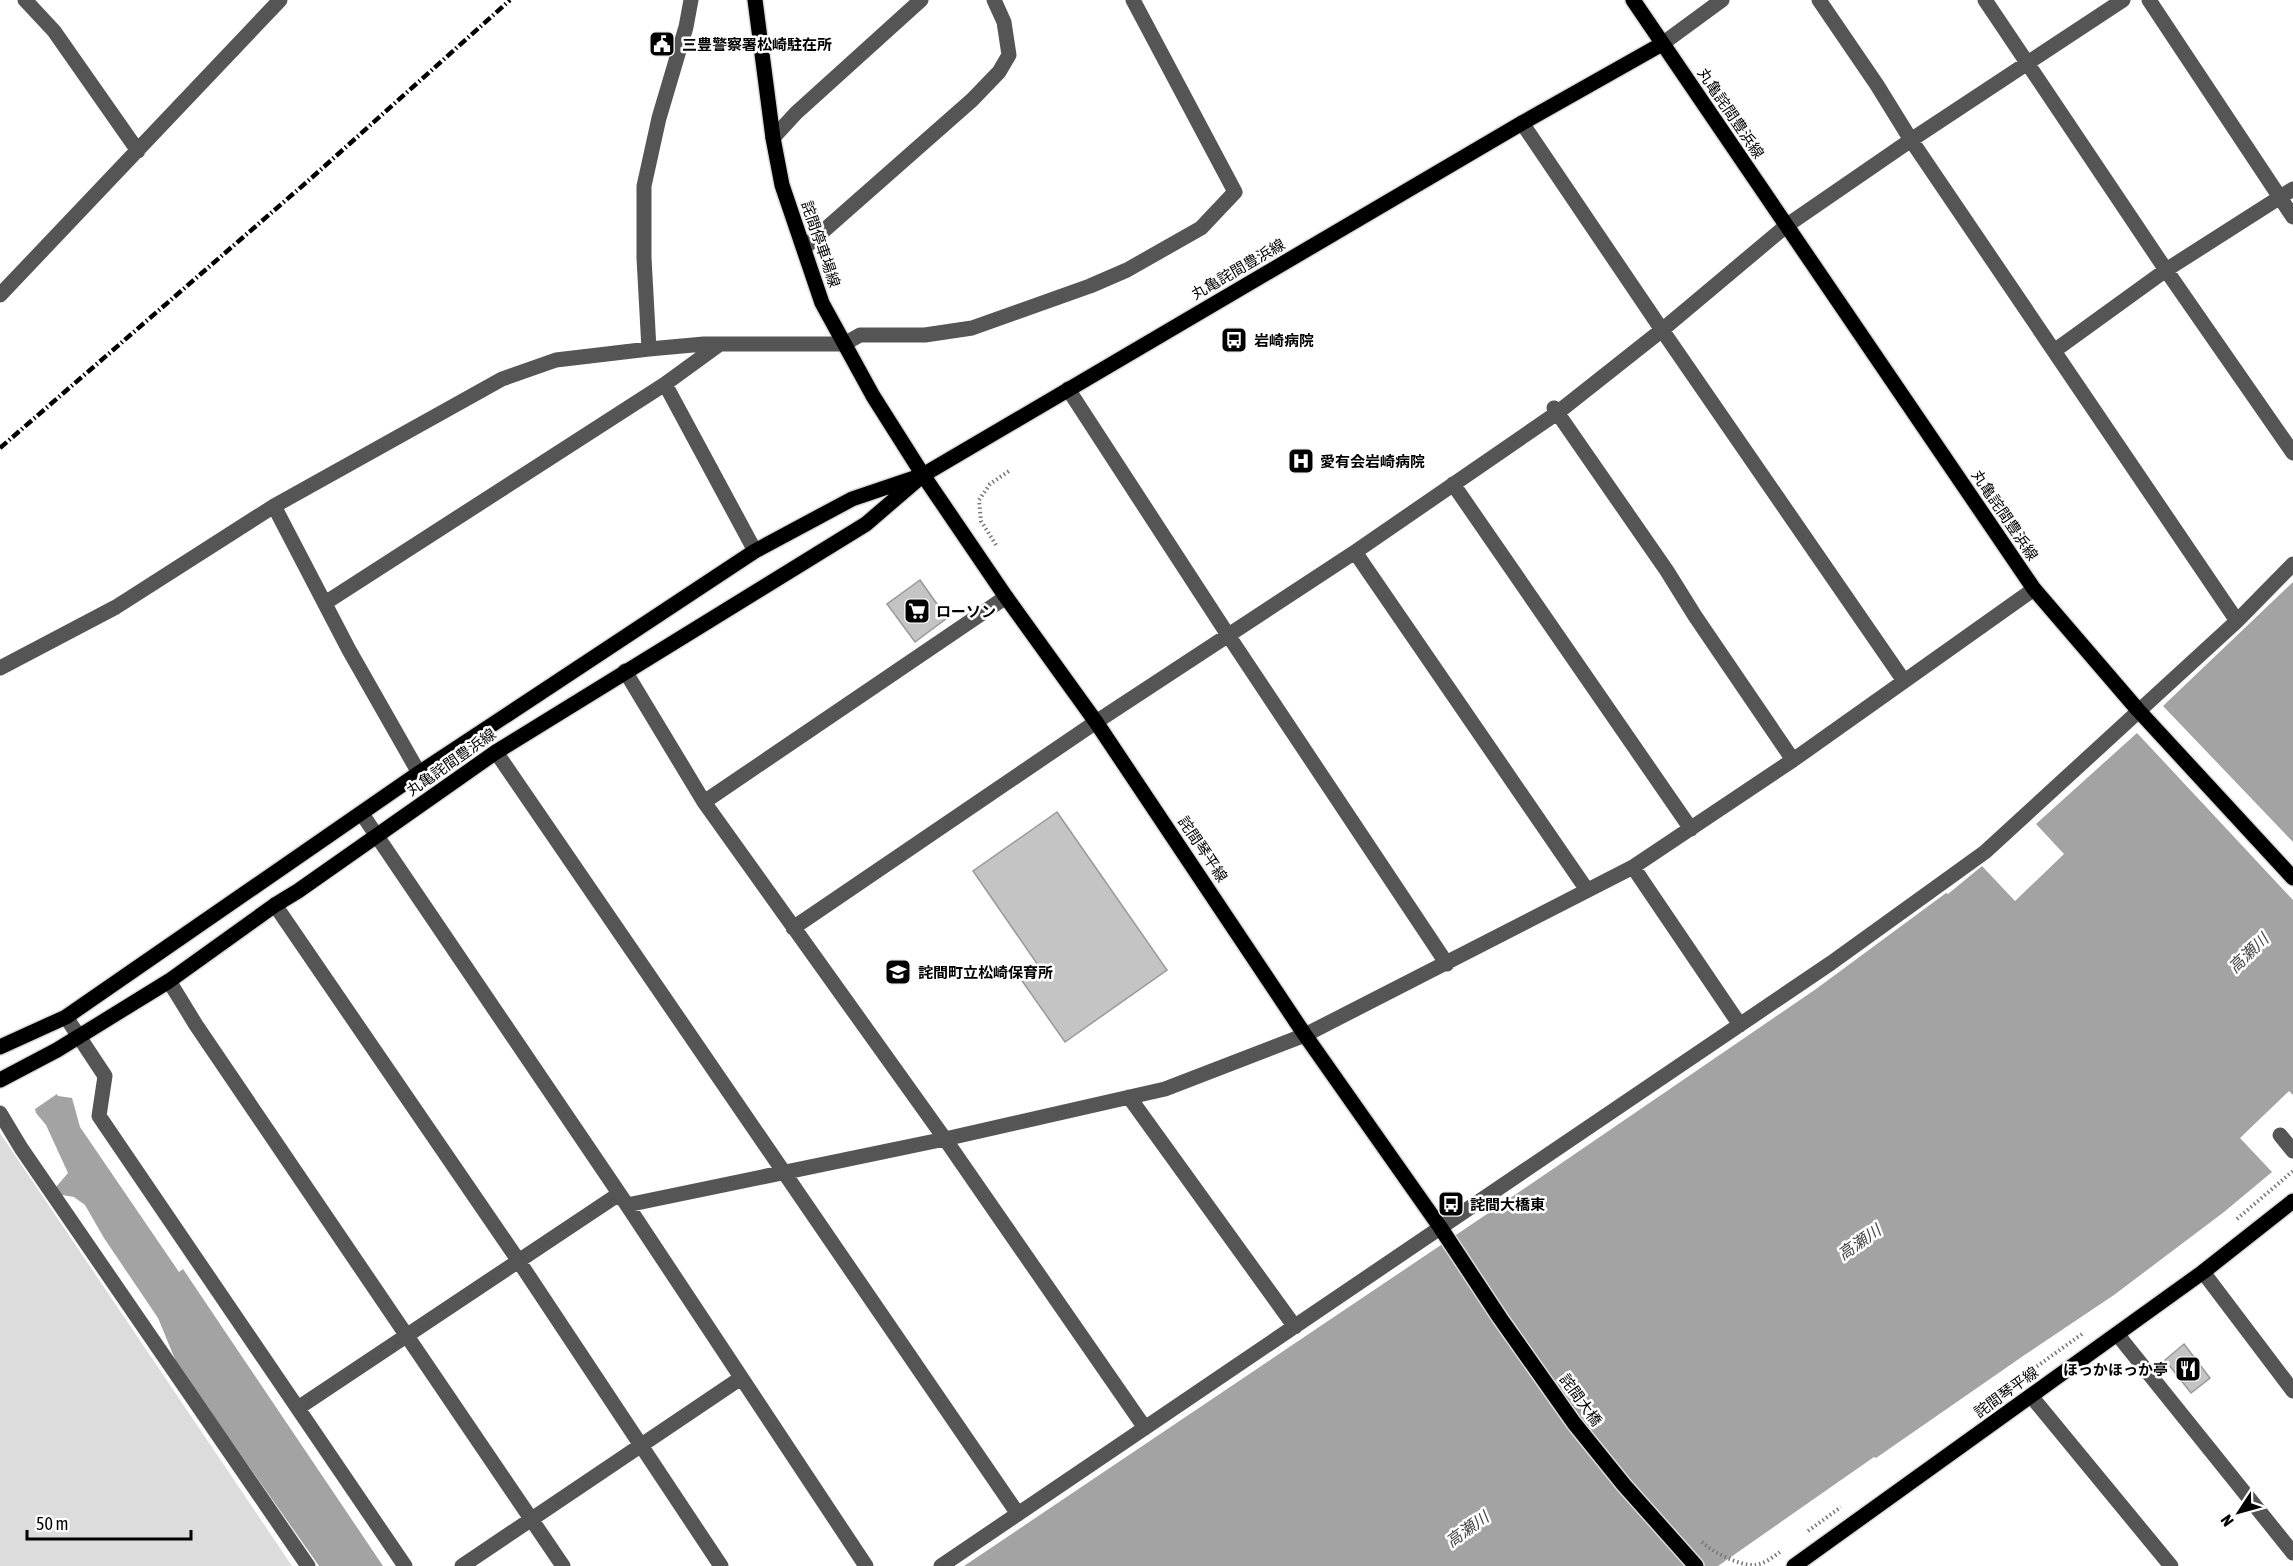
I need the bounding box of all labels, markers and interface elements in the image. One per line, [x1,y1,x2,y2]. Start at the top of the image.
public building icon: 三豊警察署松崎駐在所 [647,29,677,59]
place label: 三豊警察署松崎駐在所 [682,36,832,53]
street label: 丸亀詫間豊浜線 [1695,65,1767,161]
street label: 詫間停車場線 [798,199,844,289]
street label: 丸亀詫間豊浜線 [1188,235,1288,303]
bus stop icon: 岩崎病院 [1219,325,1249,355]
place label: 岩崎病院 [1254,332,1314,349]
hospital icon: 愛有会岩崎病院 [1286,446,1316,476]
place label: 愛有会岩崎病院 [1320,453,1425,470]
street label: 丸亀詫間豊浜線 [1969,467,2041,563]
supermarket icon: ローソン [902,596,932,626]
place label: ローソン [936,603,996,620]
street label: 丸亀詫間豊浜線 [403,725,499,799]
street label: 詫間琴平線 [1175,813,1231,885]
water label: 高瀬川 [2224,928,2273,976]
school or university icon: 詫間町立松崎保育所 [883,957,913,987]
place label: 詫間町立松崎保育所 [918,964,1053,981]
bus stop icon: 詫間大橋東 [1436,1189,1466,1219]
place label: 詫間大橋東 [1470,1196,1545,1213]
water label: 高瀬川 [1834,1220,1885,1263]
restaurant icon: ほっかほっか亭 [2173,1354,2203,1384]
place label: ほっかほっか亭 [2063,1361,2168,1378]
street label: 詫間琴平線 [1971,1363,2041,1421]
street label: 詫間大橋 [1556,1371,1606,1429]
north arrow [2209,1482,2269,1542]
scale bar [27,1503,190,1541]
water label: 高瀬川 [1442,1506,1493,1550]
text: N [2217,1512,2237,1530]
text: 50 m [36,1513,68,1534]

